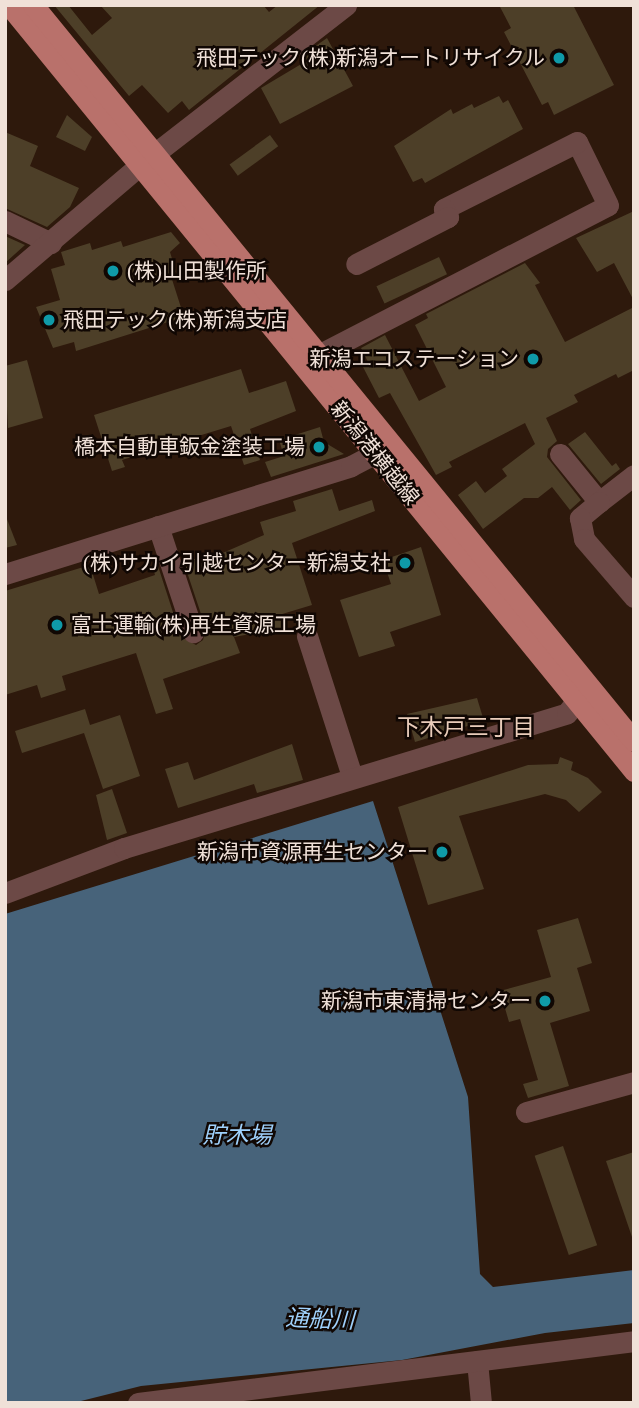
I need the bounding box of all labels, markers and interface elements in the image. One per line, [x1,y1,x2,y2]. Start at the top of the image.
place label: 飛田テック(株)新潟オートリサイクル [195,45,545,71]
marker: 飛田テック(株)新潟オートリサイクル [551,50,567,66]
place label: (株)山田製作所 [127,258,267,284]
marker: (株)山田製作所 [105,263,121,279]
place label: 飛田テック(株)新潟支店 [63,307,287,333]
marker: 飛田テック(株)新潟支店 [41,312,57,328]
place label: 新潟エコステーション [309,346,519,372]
marker: 新潟エコステーション [525,351,541,367]
street label: 新潟港横越線 [326,396,424,510]
place label: 橋本自動車鈑金塗装工場 [74,434,305,460]
marker: 橋本自動車鈑金塗装工場 [311,439,327,455]
place label: (株)サカイ引越センター新潟支社 [83,550,391,576]
marker: (株)サカイ引越センター新潟支社 [397,555,413,571]
place label: 富士運輸(株)再生資源工場 [71,612,316,638]
marker: 富士運輸(株)再生資源工場 [49,617,65,633]
district label: 下木戸三丁目 [397,714,535,742]
place label: 新潟市資源再生センター [197,839,428,865]
marker: 新潟市資源再生センター [434,844,450,860]
place label: 新潟市東清掃センター [321,988,531,1014]
marker: 新潟市東清掃センター [537,993,553,1009]
water label: 貯木場 [203,1122,271,1150]
water label: 通船川 [285,1305,355,1335]

